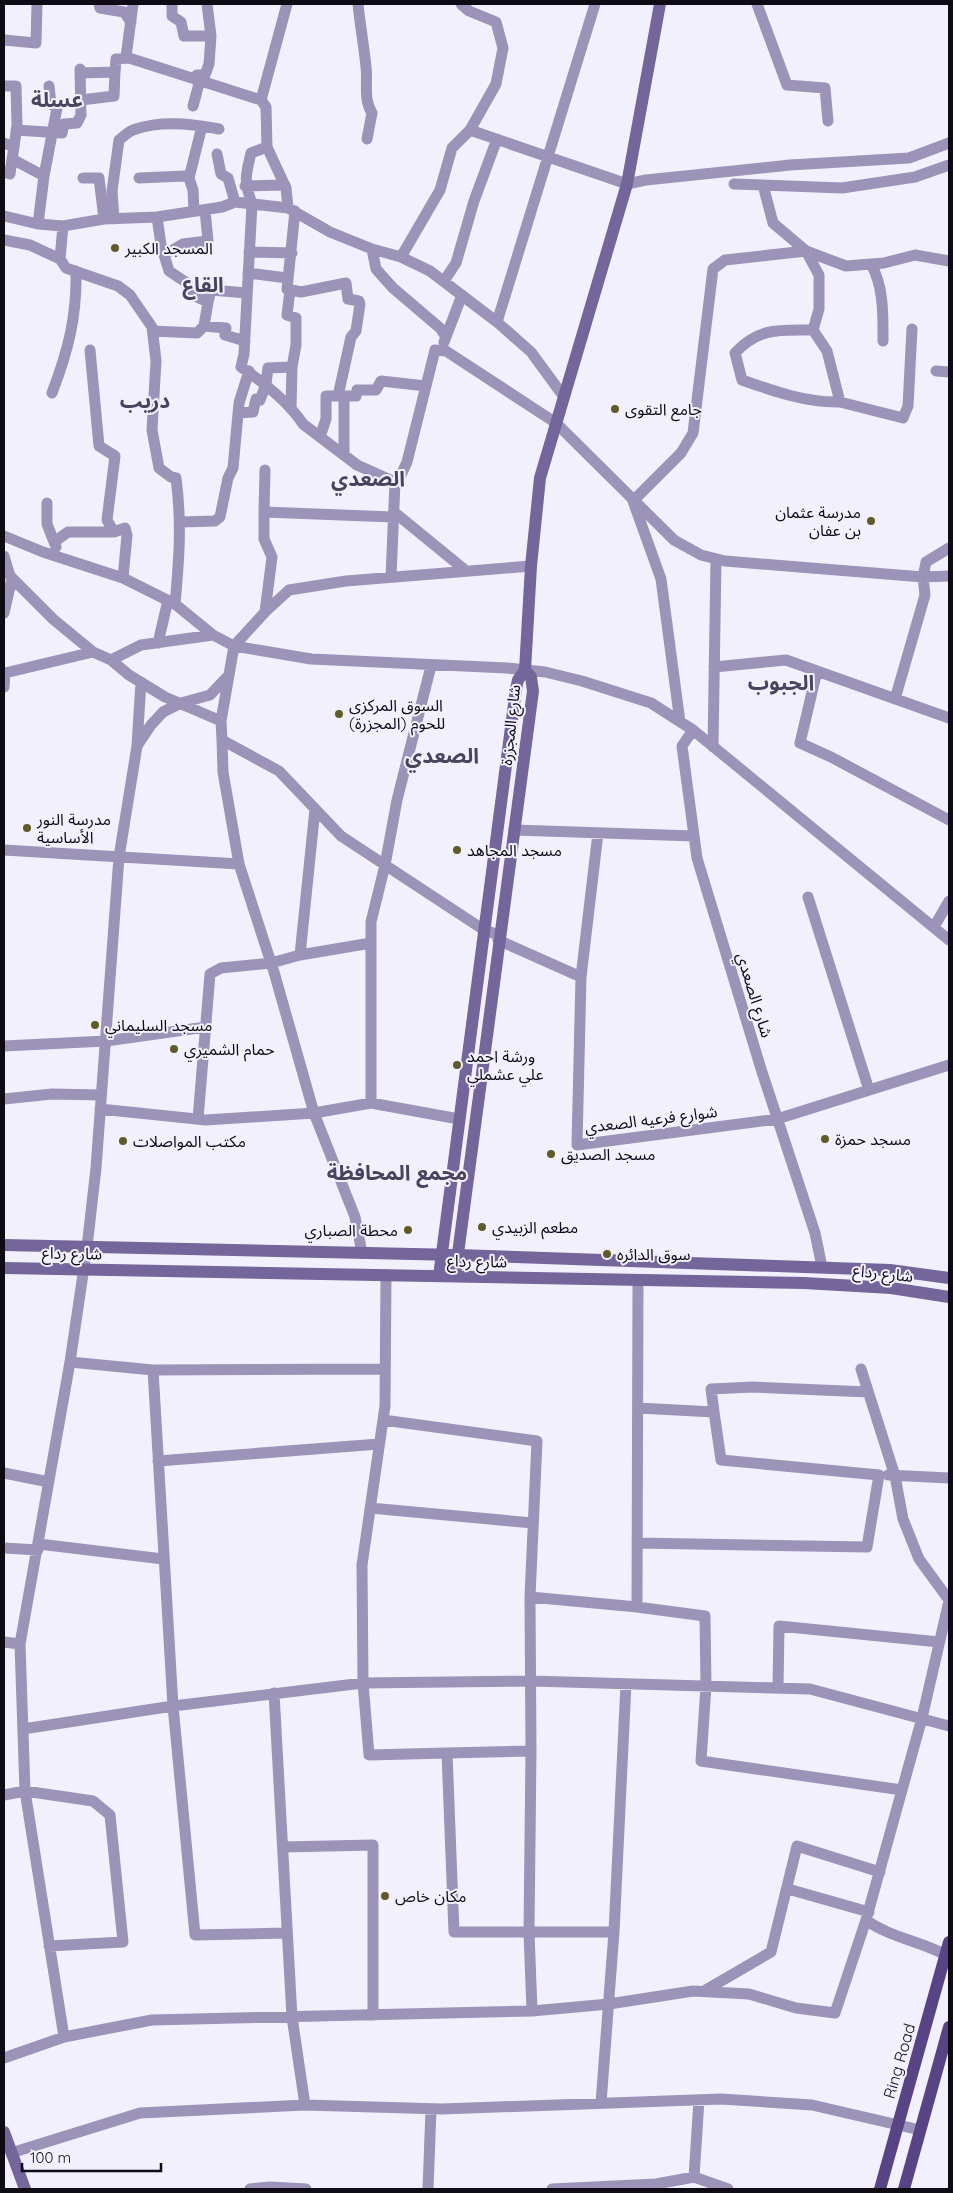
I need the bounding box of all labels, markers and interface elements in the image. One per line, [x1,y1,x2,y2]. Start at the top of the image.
district label: عسلة [31,86,83,112]
place label: المسجد الكبير [124,238,213,258]
marker: المسجد الكبير [109,242,121,254]
district label: القاع [182,271,224,300]
district label: دريب [120,387,170,413]
place label: جامع التقوى [625,399,702,422]
marker: جامع التقوى [609,403,621,415]
district label: الصعدي [331,465,405,496]
place label: مدرسة عثمان بن عفان [775,502,861,540]
marker: مدرسة عثمان بن عفان [865,515,877,527]
district label: الجبوب [748,669,814,695]
street label: شارع المجزرة [496,684,527,767]
place label: السوق المركزي للحوم (المجزرة) [349,695,445,736]
marker: السوق المركزي للحوم (المجزرة) [333,708,345,720]
district label: الصعدي [405,742,479,773]
place label: مدرسة النور الأساسية [36,809,111,847]
marker: مدرسة النور الأساسية [21,822,33,834]
place label: مسجد المجاهد [467,840,562,860]
marker: مسجد المجاهد [451,844,463,856]
street label: شارع الصعدي [730,950,777,1041]
place label: مسجد السليماني [105,1015,212,1038]
marker: مسجد السليماني [89,1019,101,1031]
place label: حمام الشميري [184,1039,275,1062]
marker: حمام الشميري [168,1043,180,1055]
place label: ورشة احمد علي عشملي [467,1046,543,1087]
marker: ورشة احمد علي عشملي [451,1059,463,1071]
street label: شوارع فرعيه الصعدي [583,1101,719,1140]
place label: مسجد حمزة [835,1129,911,1149]
place label: مكتب المواصلات [133,1131,246,1151]
marker: مسجد حمزة [819,1133,831,1145]
marker: مكتب المواصلات [117,1135,129,1147]
place label: مسجد الصديق [561,1144,655,1165]
marker: مسجد الصديق [545,1148,557,1160]
district label: مجمع المحافظة [327,1159,467,1188]
place label: مطعم الزبيدي [492,1217,578,1240]
place label: محطة الصباري [305,1220,398,1243]
marker: مطعم الزبيدي [476,1221,488,1233]
marker: محطة الصباري [402,1224,414,1236]
street label: شارع رداع [42,1242,102,1267]
place label: سوق الدائره [617,1244,691,1264]
marker: سوق الدائره [601,1248,613,1260]
street label: شارع رداع [447,1250,507,1275]
street label: شارع رداع [852,1260,914,1289]
place label: مكان خاص [395,1886,467,1906]
marker: مكان خاص [379,1890,391,1902]
street label: Ring Road [879,2021,919,2101]
scale bar [22,2140,161,2172]
text: 100 m [30,2148,71,2167]

